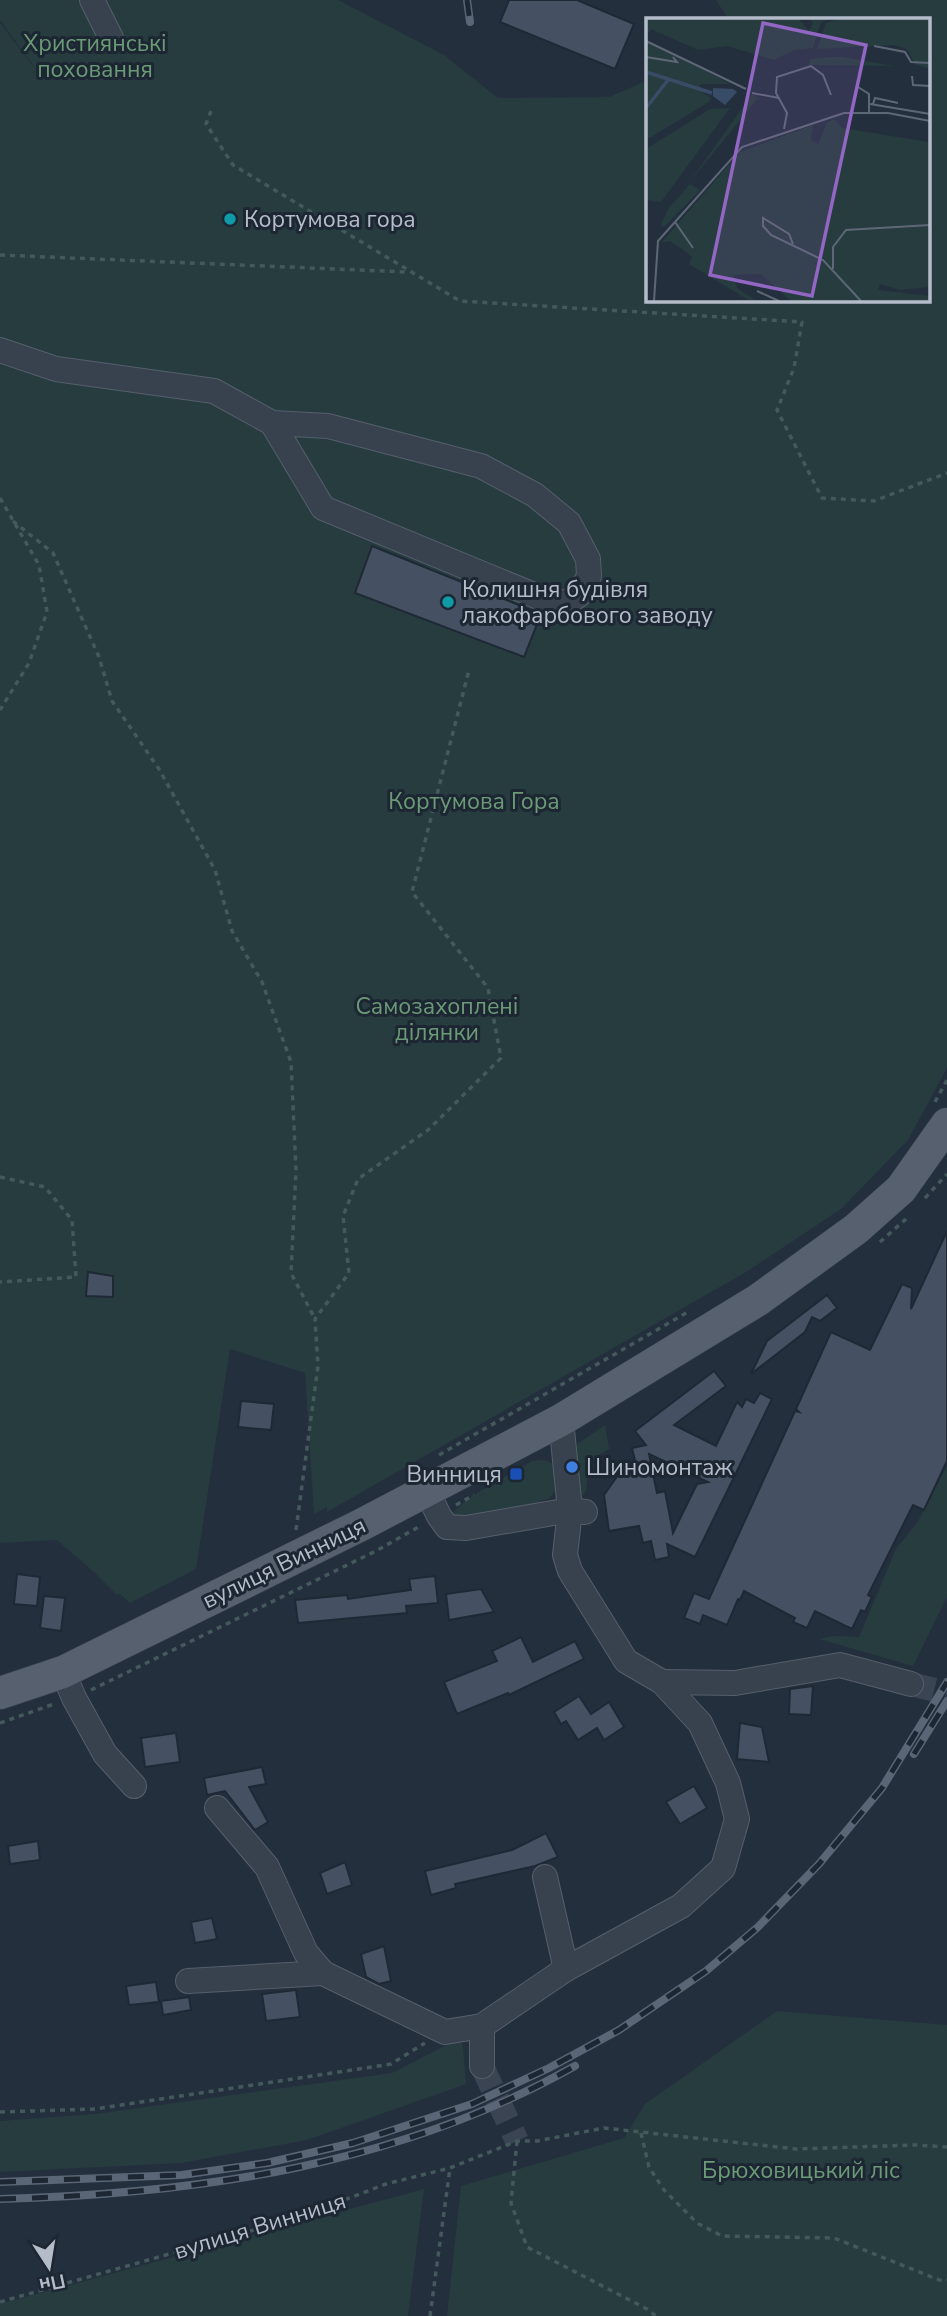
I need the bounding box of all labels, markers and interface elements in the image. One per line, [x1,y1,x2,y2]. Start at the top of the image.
inset map [646,18,930,301]
park label: Християнські поховання [23,28,167,85]
place label: Кортумова гора [244,204,416,235]
marker: Кортумова гора [222,211,238,227]
place label: Колишня будівля лакофарбового заводу [462,574,713,631]
marker: Колишня будівля лакофарбового заводу [440,594,456,610]
park label: Кортумова Гора [388,786,560,817]
park label: Самозахоплені ділянки [356,991,518,1048]
place label: Шиномонтаж [586,1452,733,1483]
place label: Винниця [406,1459,502,1490]
marker: Шиномонтаж [564,1459,580,1475]
marker: Винниця [508,1466,524,1482]
street label: вулиця Винниця [197,1510,371,1616]
park label: Брюховицький ліс [702,2155,900,2186]
street label: вулиця Винниця [170,2185,350,2267]
north arrow [14,2232,84,2302]
text: Пн [37,2267,68,2298]

